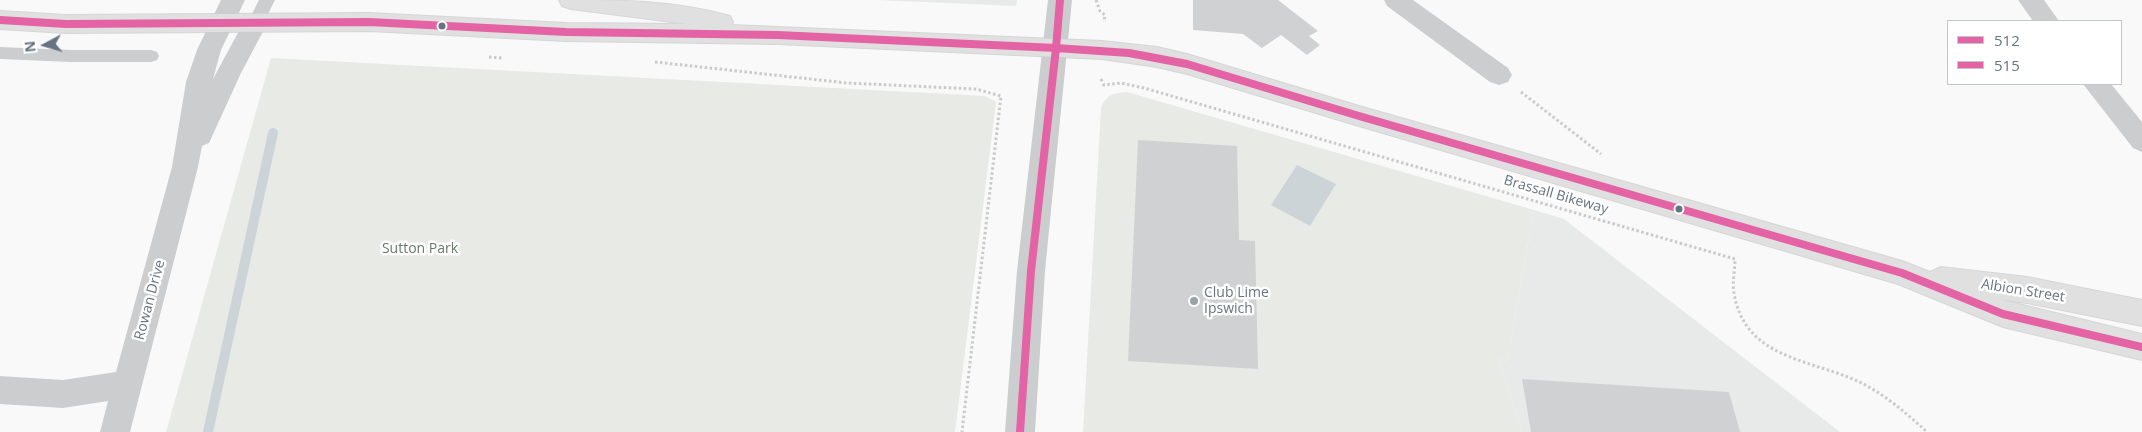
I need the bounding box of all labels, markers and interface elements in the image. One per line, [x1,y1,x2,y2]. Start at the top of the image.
north arrow [20,20,70,70]
legend [1947,20,2122,85]
unlabelled marker [437,21,447,31]
text: 512 [1994,30,2020,50]
text: N [20,40,40,53]
text: 515 [1994,55,2020,75]
street label: Brassall Bikeway [1502,172,1610,218]
unlabelled marker [1674,204,1684,214]
park label: Sutton Park [382,241,458,257]
street label: Rowan Drive [131,258,169,342]
street label: Albion Street [1980,276,2066,306]
place label: Club Lime Ipswich [1204,285,1269,318]
marker: Club Lime Ipswich [1188,295,1200,307]

